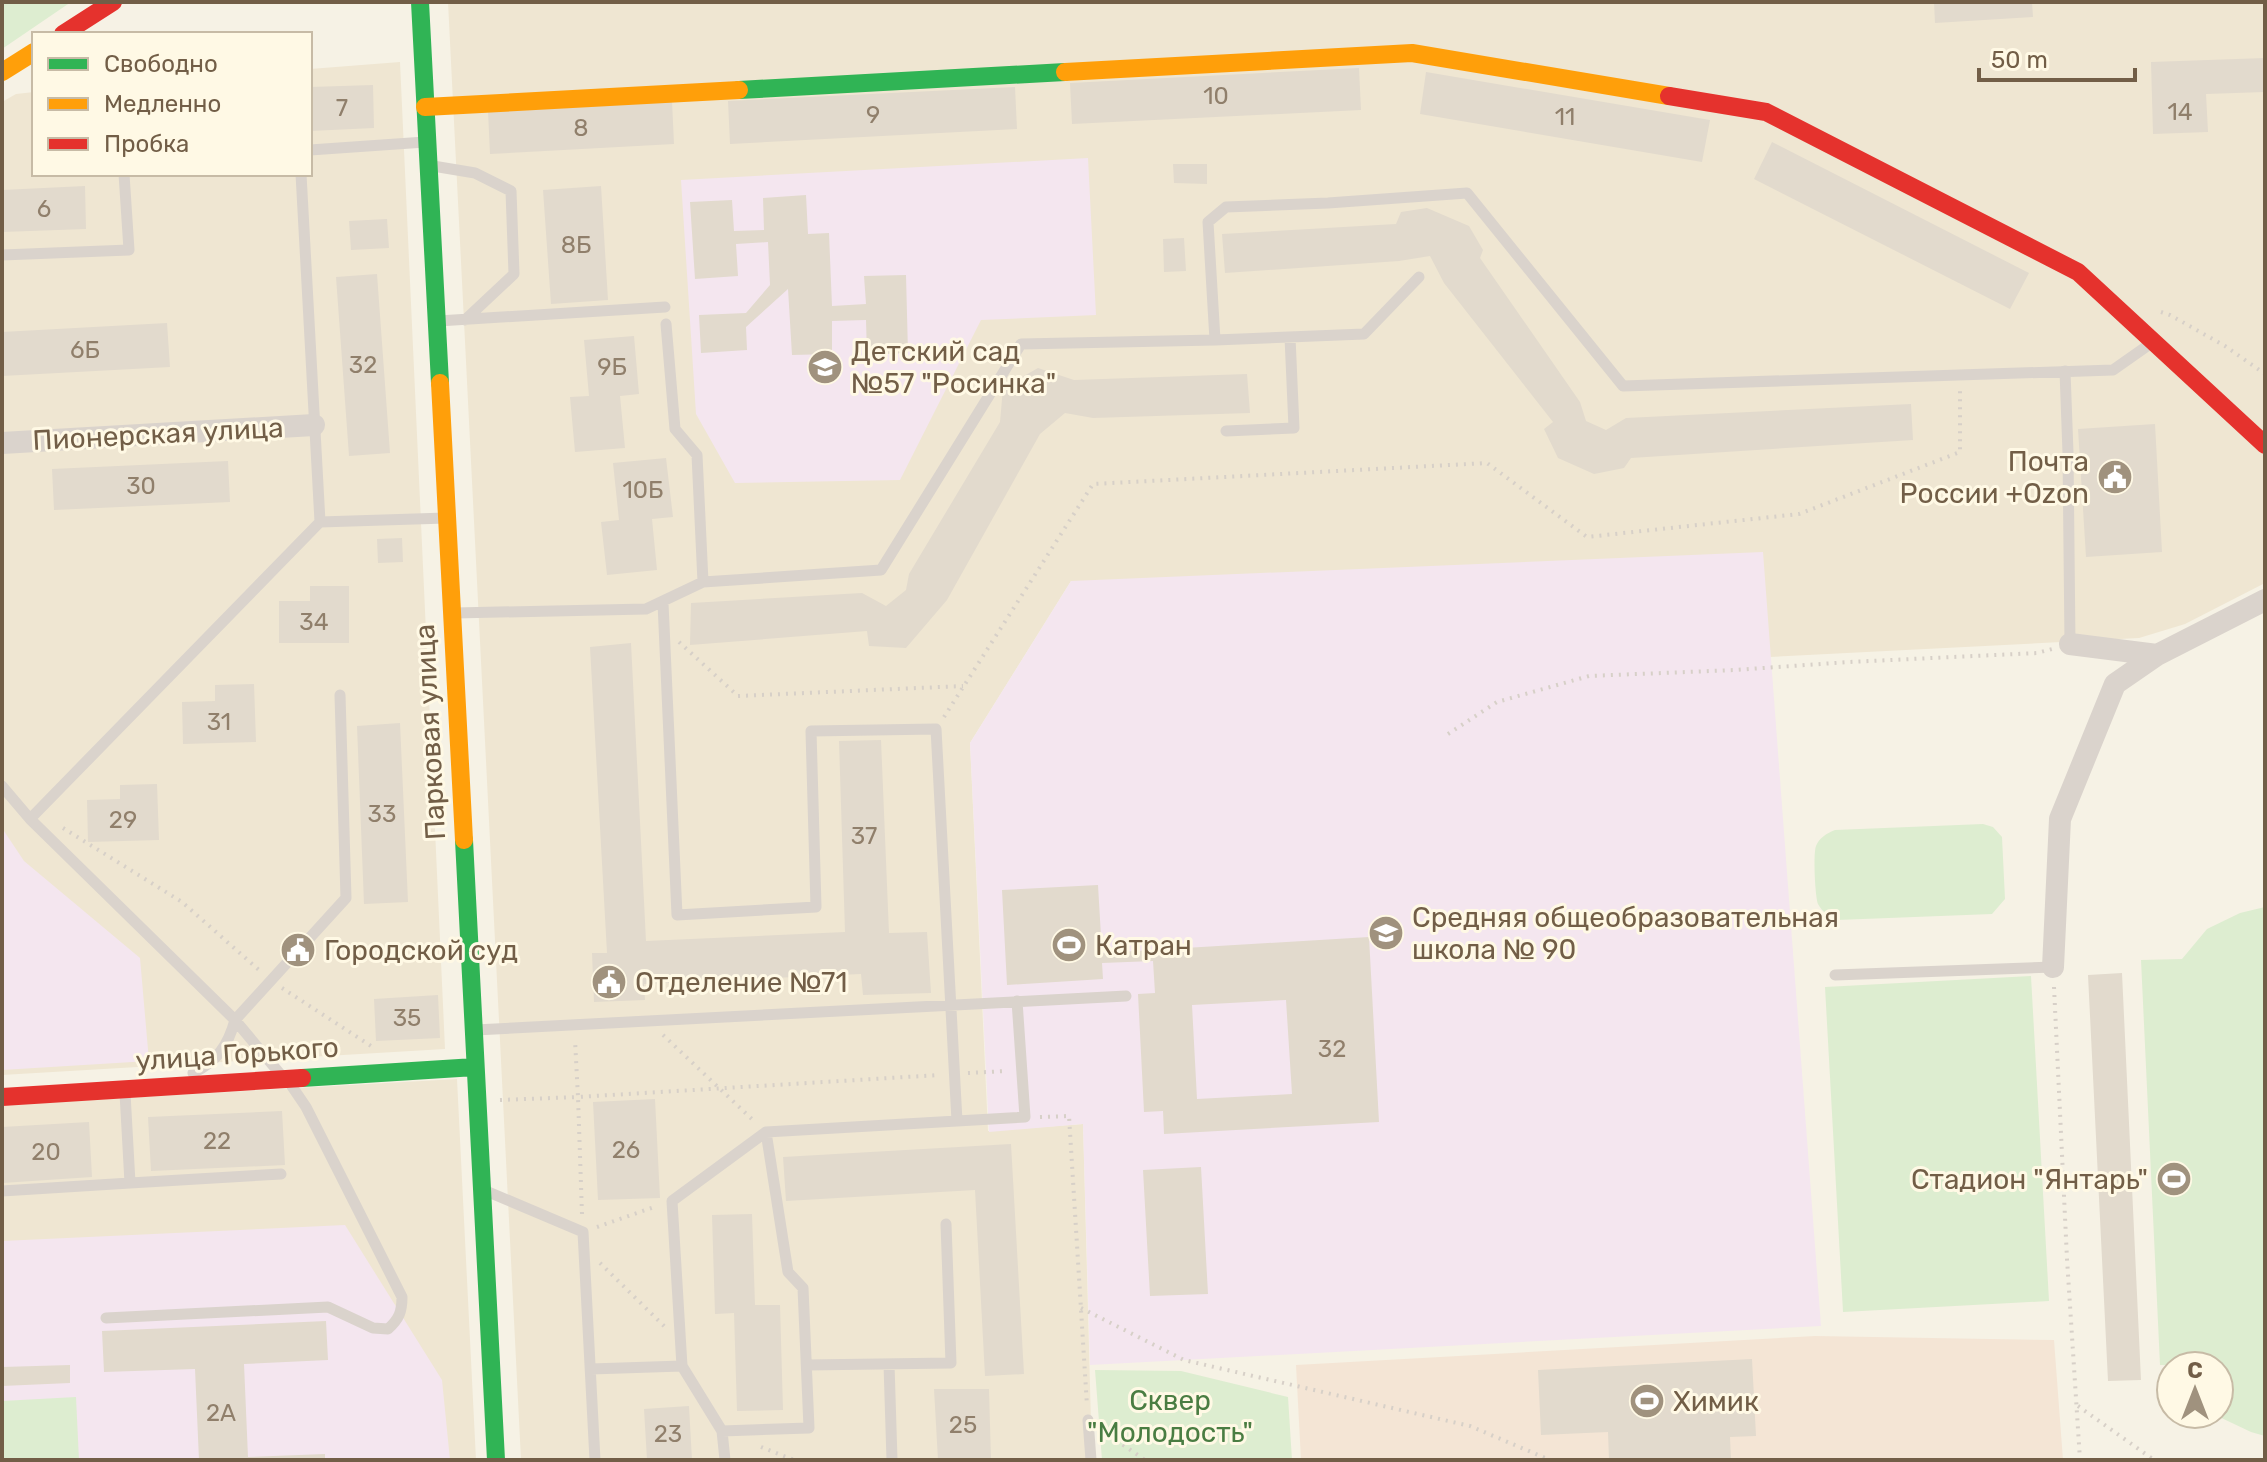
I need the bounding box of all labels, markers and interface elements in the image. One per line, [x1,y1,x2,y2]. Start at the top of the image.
legend [32,32,312,176]
scale bar [1979,32,2135,82]
text: 50 m [1991,46,2048,74]
text: Свободно [104,50,218,78]
house number: 10 [1203,82,1229,110]
text: Медленно [104,90,221,118]
house number: 7 [336,94,348,122]
house number: 14 [2167,98,2193,126]
house number: 9 [866,101,880,129]
house number: 11 [1555,103,1575,131]
house number: 8 [573,114,589,142]
text: Пробка [104,130,189,158]
house number: 6 [37,195,51,223]
house number: 8Б [561,231,591,259]
place label: Детский сад №57 "Росинка" [851,335,1056,400]
house number: 6Б [70,336,100,364]
school or university icon: Детский сад №57 "Росинка" [806,348,844,386]
house number: 32 [349,351,377,379]
house number: 9Б [597,353,627,381]
street label: Пионерская улица [32,411,284,457]
place label: Почта России +Ozon [1900,445,2089,510]
public building icon: Почта России +Ozon [2096,458,2134,496]
house number: 30 [126,472,156,500]
house number: 10Б [623,476,663,504]
house number: 34 [299,608,329,636]
street label: Парковая улица [408,623,452,841]
house number: 31 [207,708,231,736]
house number: 33 [368,800,396,828]
house number: 29 [109,806,137,834]
house number: 37 [851,822,877,850]
place label: Средняя общеобразовательная школа № 90 [1412,901,1839,966]
school or university icon: Средняя общеобразовательная школа № 90 [1367,914,1405,952]
sports icon: Катран [1050,926,1088,964]
place label: Катран [1095,929,1192,962]
public building icon: Городской суд [279,931,317,969]
place label: Городской суд [324,934,518,967]
public building icon: Отделение №71 [590,963,628,1001]
place label: Отделение №71 [635,966,847,999]
house number: 35 [393,1004,421,1032]
street label: улица Горького [134,1030,340,1078]
house number: 32 [1318,1035,1346,1063]
house number: 22 [203,1127,231,1155]
house number: 26 [612,1136,640,1164]
house number: 20 [31,1138,61,1166]
sports icon: Стадион "Янтарь" [2155,1160,2193,1198]
place label: Стадион "Янтарь" [1911,1163,2148,1196]
north arrow [2155,1350,2235,1430]
text: С [2187,1357,2203,1384]
sports icon: Химик [1628,1382,1666,1420]
park label: Сквер "Молодость" [1087,1384,1253,1449]
place label: Химик [1673,1385,1759,1418]
house number: 2А [206,1399,236,1427]
house number: 25 [949,1411,977,1439]
house number: 23 [654,1420,682,1448]

